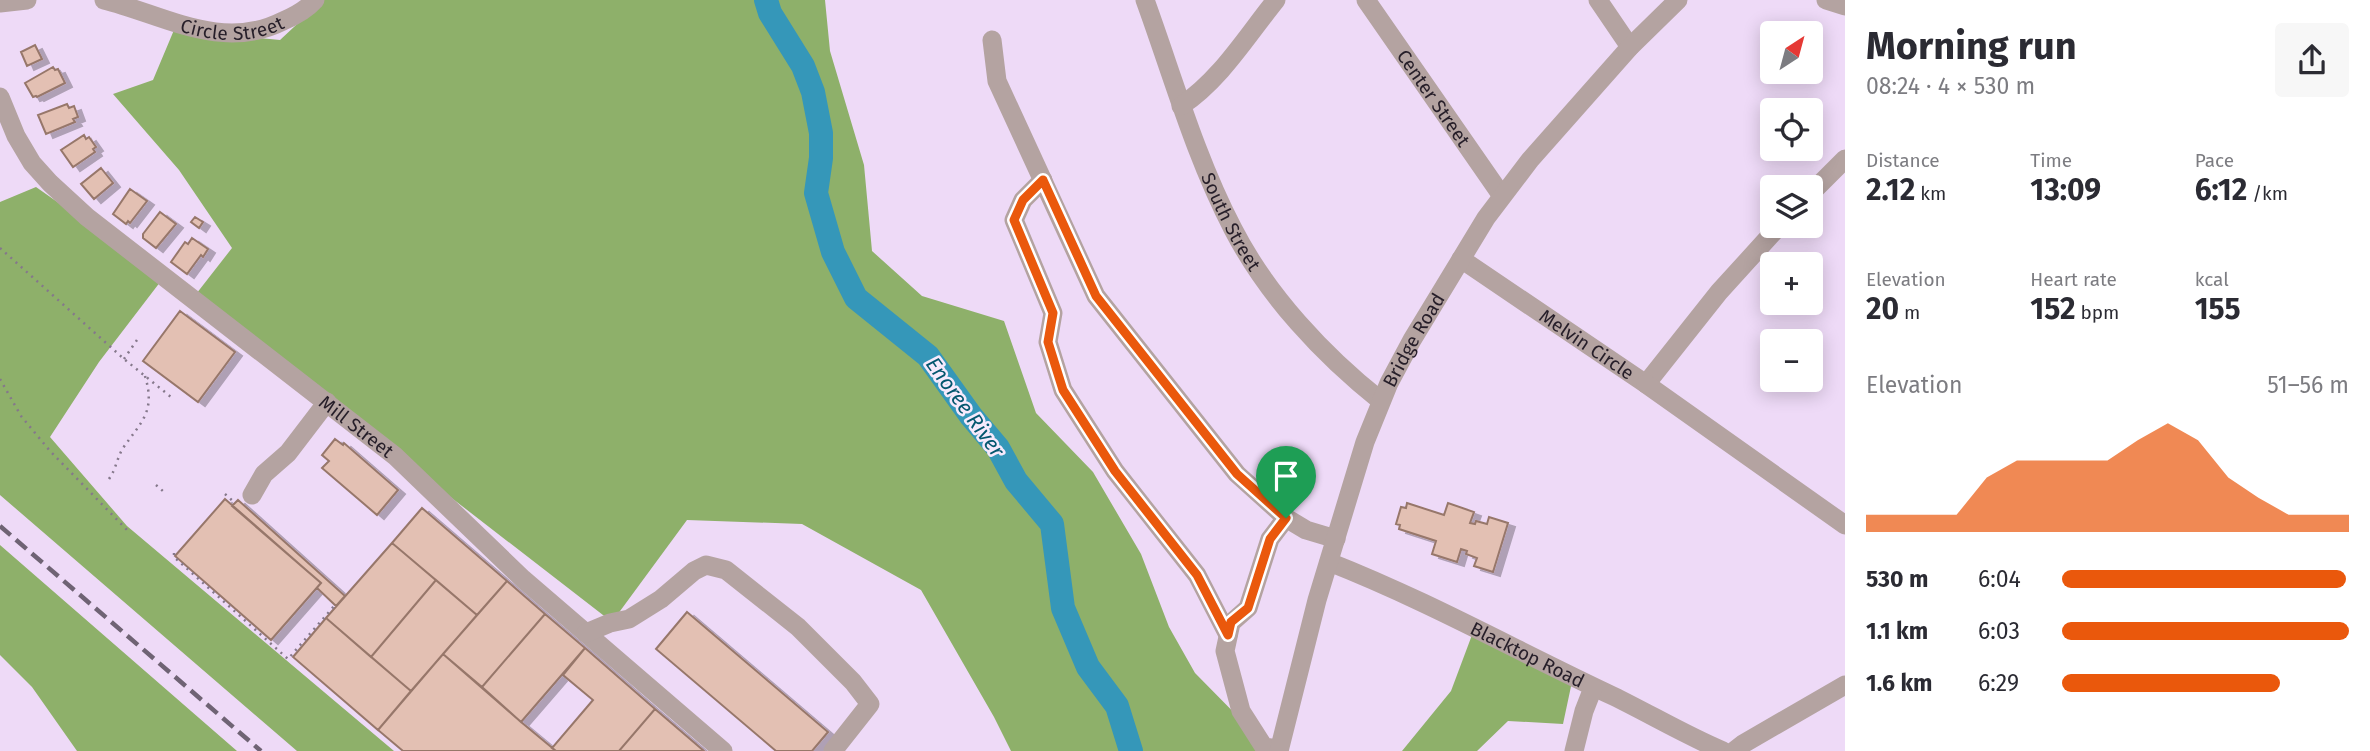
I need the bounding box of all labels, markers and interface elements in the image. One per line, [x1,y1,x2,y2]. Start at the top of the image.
street label: Circle Street [178,11,288,45]
north arrow [1760,21,1824,84]
map controls [1760,21,1823,392]
text: Morning run [1866,23,2077,69]
button: share [2275,23,2349,97]
street label: Center Street [1392,45,1475,151]
text: 08:24 · 4 × 530 m [1866,72,2035,100]
button: locate [1760,98,1823,161]
text: Distance [1866,149,1940,172]
text: Time [2030,149,2072,172]
text: Pace [2195,149,2234,172]
street label: South Street [1197,169,1266,275]
text: 2.12 [1866,172,1915,208]
text: 13:09 [2030,172,2101,208]
text: 6:12 [2195,172,2247,208]
button: layers [1760,175,1823,238]
text: km [1915,182,1946,205]
text: /km [2247,182,2288,205]
button: + [1760,252,1823,315]
text: Elevation [1866,268,1946,291]
text: Heart rate [2030,268,2117,291]
text: kcal [2195,268,2229,291]
street label: Bridge Road [1378,289,1449,391]
text: 20 [1866,291,1899,327]
text: 152 [2030,291,2075,327]
text: 155 [2195,291,2241,327]
text: m [1899,301,1920,324]
text: bpm [2075,301,2119,324]
street label: Melvin Circle [1535,304,1639,384]
button: − [1760,329,1823,392]
water label: Enoree River [920,352,1011,463]
text: Elevation [1866,371,1962,399]
text: 51–56 m [2267,371,2349,399]
street label: Mill Street [315,390,399,462]
pin [1256,446,1316,518]
icon: arrive [1267,457,1305,495]
text: 530 m [1866,565,1928,593]
text: 6:04 [1978,565,2021,593]
street label: Blacktop Road [1467,616,1588,692]
text: 1.1 km [1866,617,1928,645]
text: 6:03 [1978,617,2020,645]
text: 1.6 km [1866,669,1933,697]
text: 6:29 [1978,669,2019,697]

